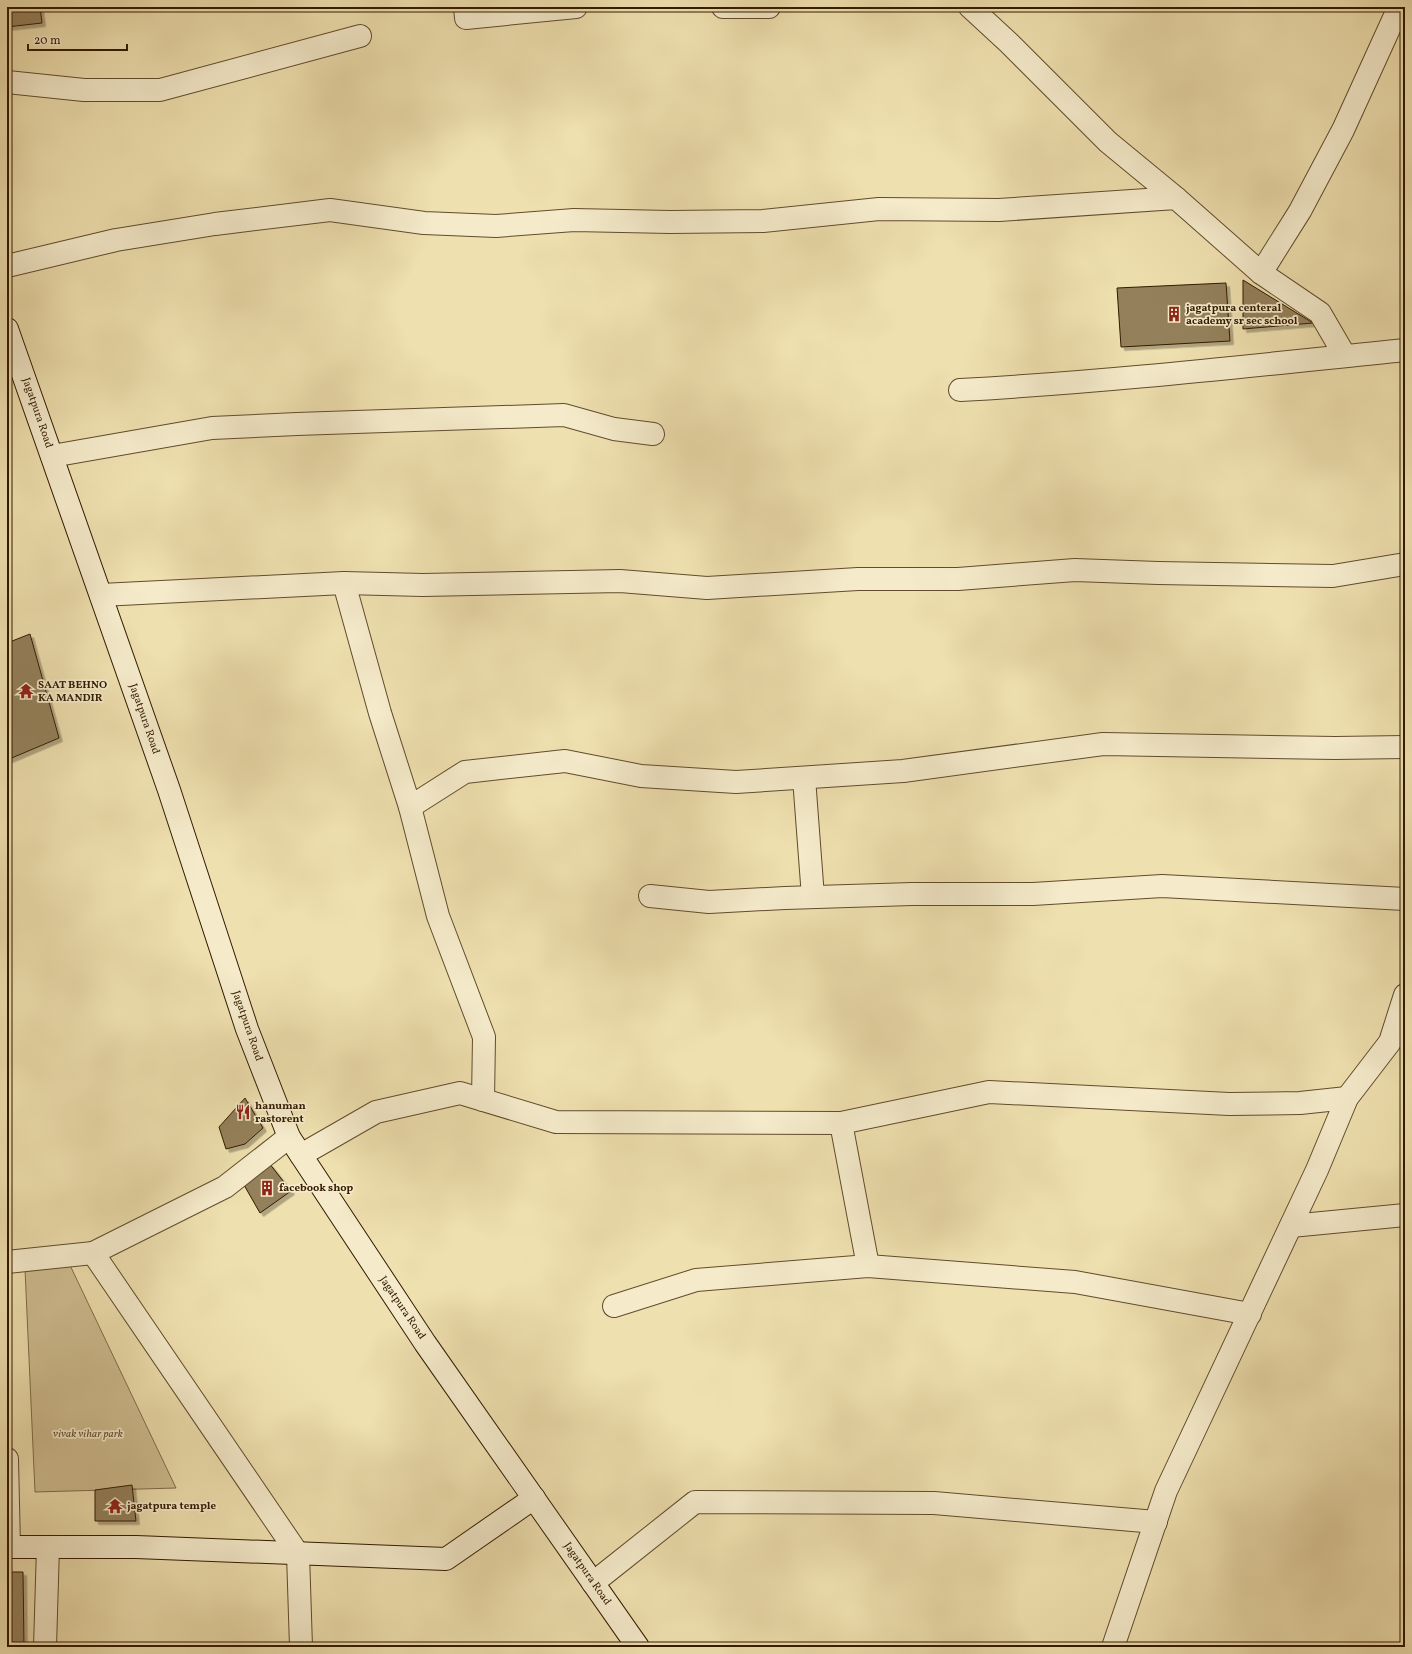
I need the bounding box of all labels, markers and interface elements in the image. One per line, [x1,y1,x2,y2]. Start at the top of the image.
scale bar [28,26,127,52]
text: 20 m [34,33,61,49]
place label: jagatpura centeral academy sr sec school [1186,301,1298,329]
building icon: jagatpura centeral academy sr sec school [1165,305,1183,323]
street label: Jagatpura Road [18,376,56,450]
place label: SAAT BEHNO KA MANDIR [38,678,107,706]
temple icon: SAAT BEHNO KA MANDIR [17,682,35,700]
street label: Jagatpura Road [125,682,163,756]
street label: Jagatpura Road [228,989,266,1063]
place label: hanuman rastorent [255,1099,306,1127]
restaurant icon: hanuman rastorent [234,1103,252,1121]
building icon: facebook shop [258,1179,276,1197]
place label: facebook shop [279,1181,353,1196]
street label: Jagatpura Road [375,1273,429,1343]
park label: vivak vihar park [53,1427,123,1442]
temple icon: jagatpura temple [106,1497,124,1515]
place label: jagatpura temple [127,1499,217,1514]
street label: Jagatpura Road [560,1540,614,1608]

